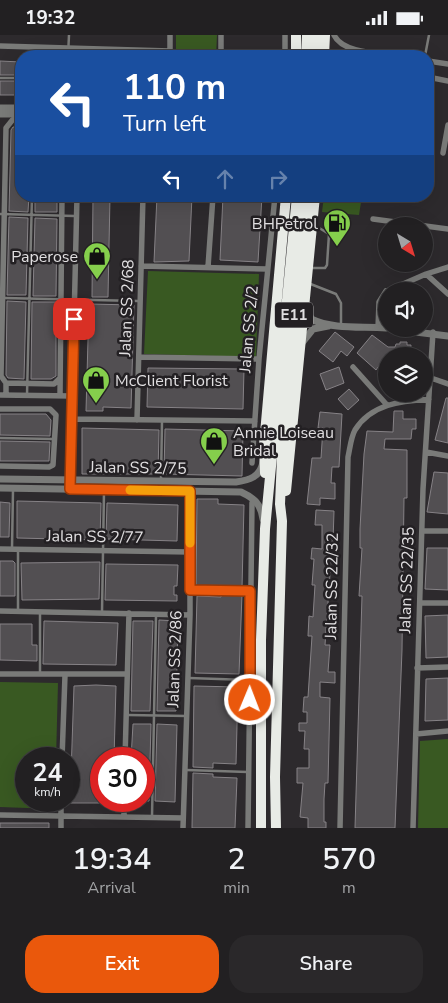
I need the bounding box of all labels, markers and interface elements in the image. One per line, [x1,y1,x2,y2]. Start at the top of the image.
text: 19:32 [25,5,75,31]
text: 110 m [123,64,226,111]
icon: left [40,70,105,135]
text: Turn left [123,109,206,139]
icon: left [158,165,186,193]
icon: ahead [211,165,239,193]
icon: right [264,165,292,193]
fuel station icon: BHPetrol [322,208,352,247]
place label: BHPetrol [252,213,318,235]
north arrow [378,217,432,273]
map controls [378,217,433,402]
shop icon: Paperose [82,241,112,280]
place label: Paperose [11,246,78,268]
street label: Jalan SS 2/68 [114,259,140,358]
button: sound [378,282,433,337]
street label: Jalan SS 2/2 [234,284,264,375]
pin [53,298,95,340]
road number: E11 [275,303,313,327]
icon: arrive [60,305,88,333]
button: layers [378,347,433,402]
shop icon: McClient Florist [81,365,111,404]
place label: McClient Florist [115,370,228,392]
place label: Annie Loiseau Bridal [233,422,334,462]
shop icon: Annie Loiseau Bridal [199,426,229,465]
street label: Jalan SS 2/75 [88,456,187,480]
street label: Jalan SS 2/77 [45,525,144,549]
street label: Jalan SS 22/35 [394,526,420,635]
street label: Jalan SS 22/32 [320,532,344,641]
street label: Jalan SS 2/86 [162,610,188,709]
position arrow [223,673,275,725]
speed limit sign: 30 [90,747,155,812]
text: 24 [32,756,63,790]
text: km/h [34,784,61,800]
text: 19:34 [72,839,151,880]
text: 2 [228,839,246,880]
text: 570 [322,839,376,880]
text: Arrival [88,877,136,899]
text: min [223,877,250,899]
text: m [342,877,356,899]
button: Exit [25,935,219,993]
button: Share [229,935,423,993]

